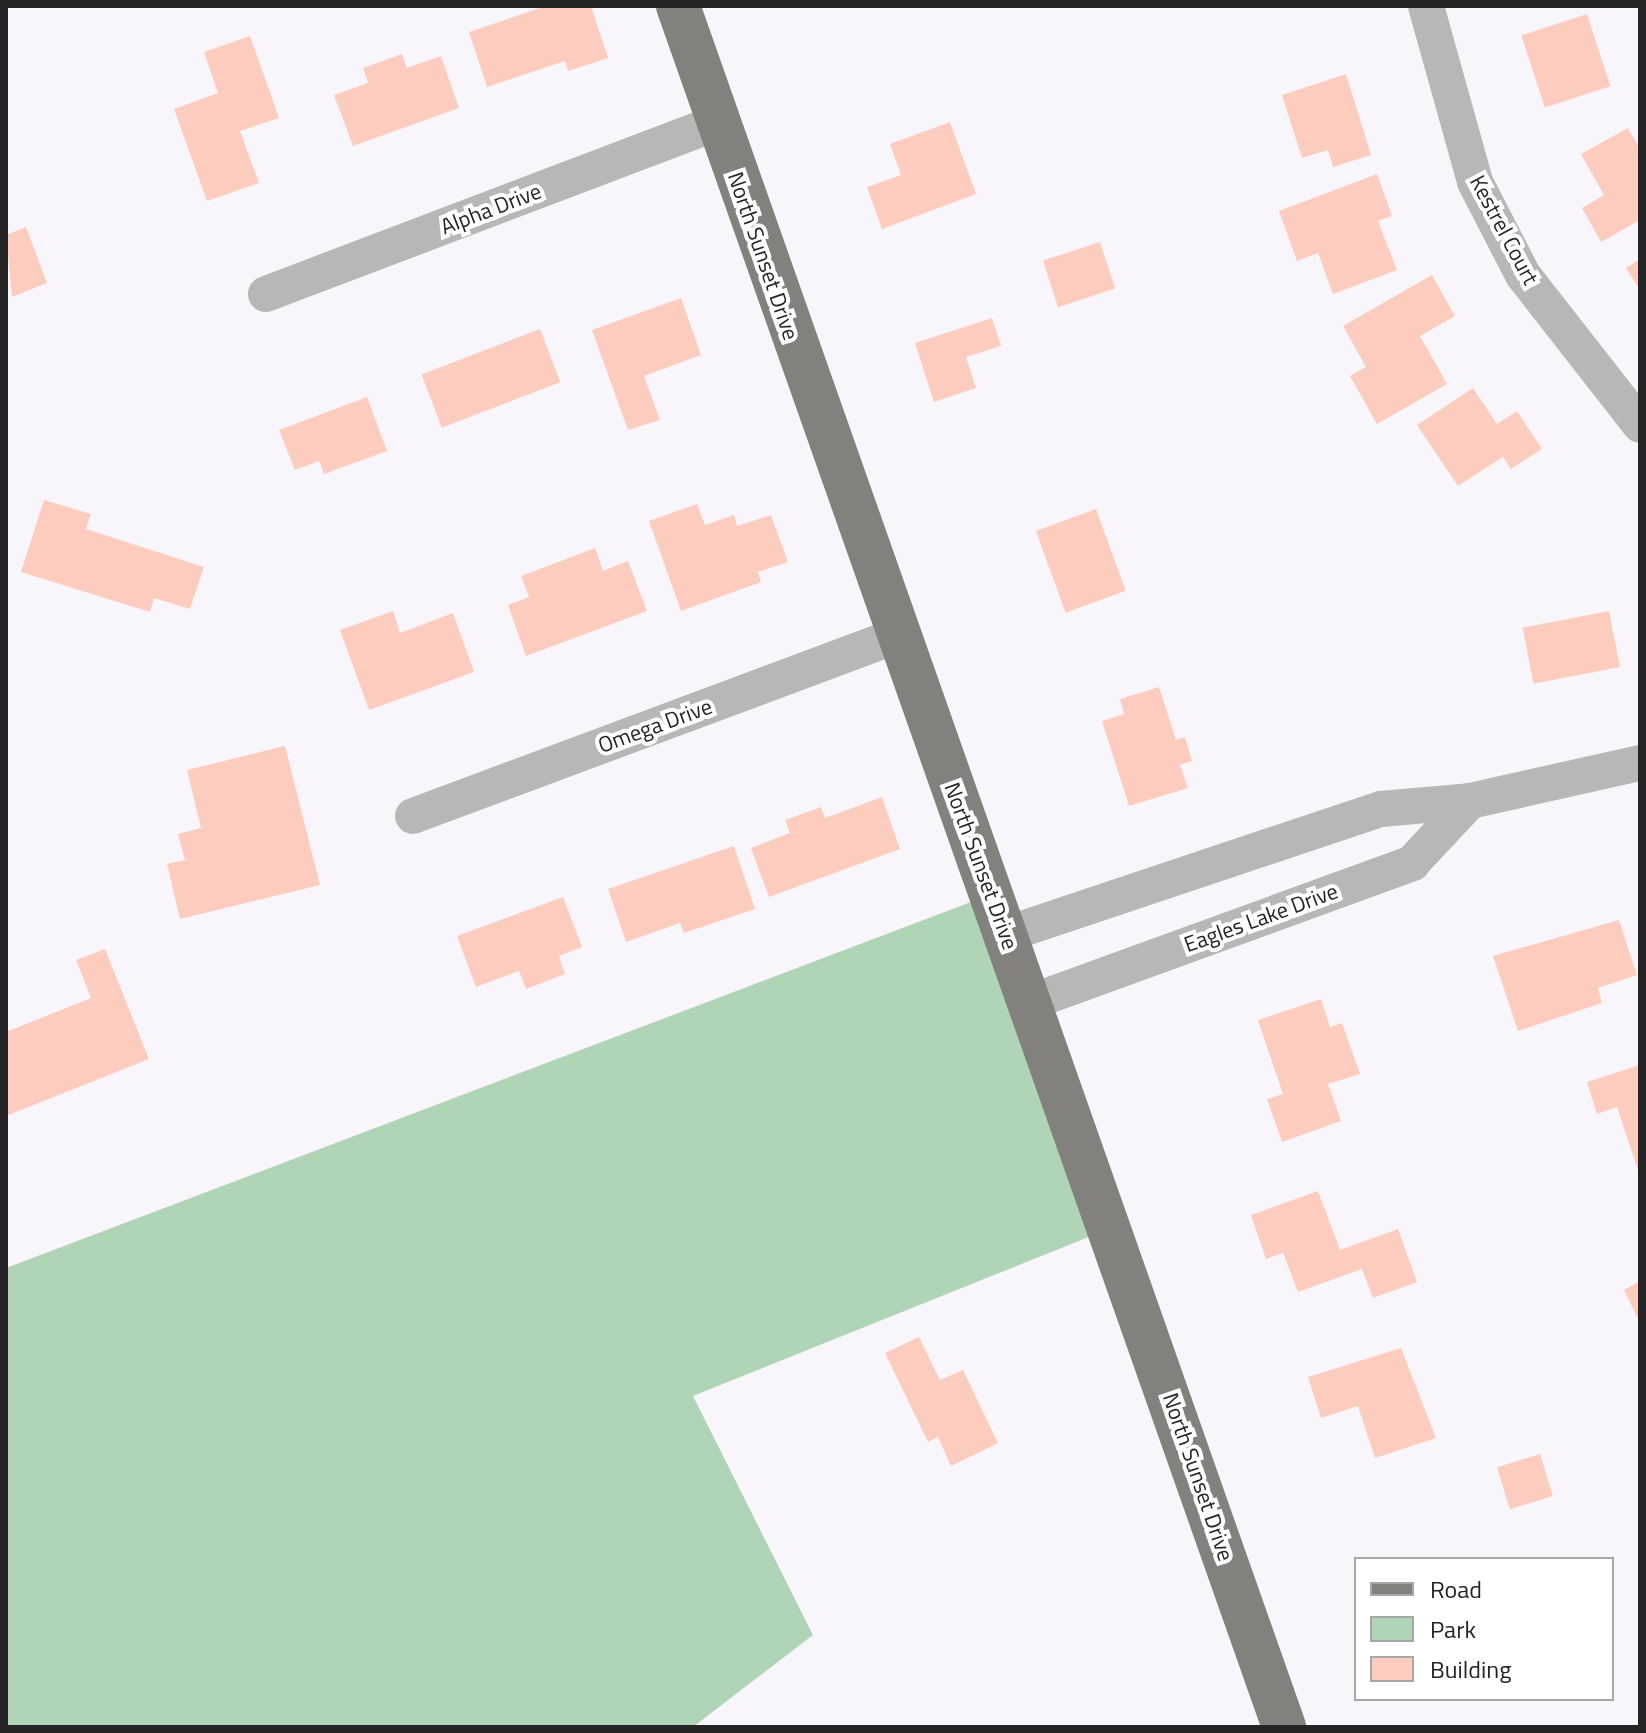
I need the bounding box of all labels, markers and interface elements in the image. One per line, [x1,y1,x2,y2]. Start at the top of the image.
street label: North Sunset Drive [722,169,804,343]
street label: Kestrel Court [1464,171,1544,289]
street label: Alpha Drive [437,178,545,240]
street label: Omega Drive [594,693,716,759]
street label: North Sunset Drive [939,779,1023,953]
street label: Eagles Lake Drive [1181,878,1341,958]
street label: North Sunset Drive [1157,1390,1239,1564]
legend [1354,1557,1614,1701]
text: Road [1430,1571,1482,1607]
text: Park [1430,1611,1476,1647]
text: Building [1430,1651,1512,1687]

